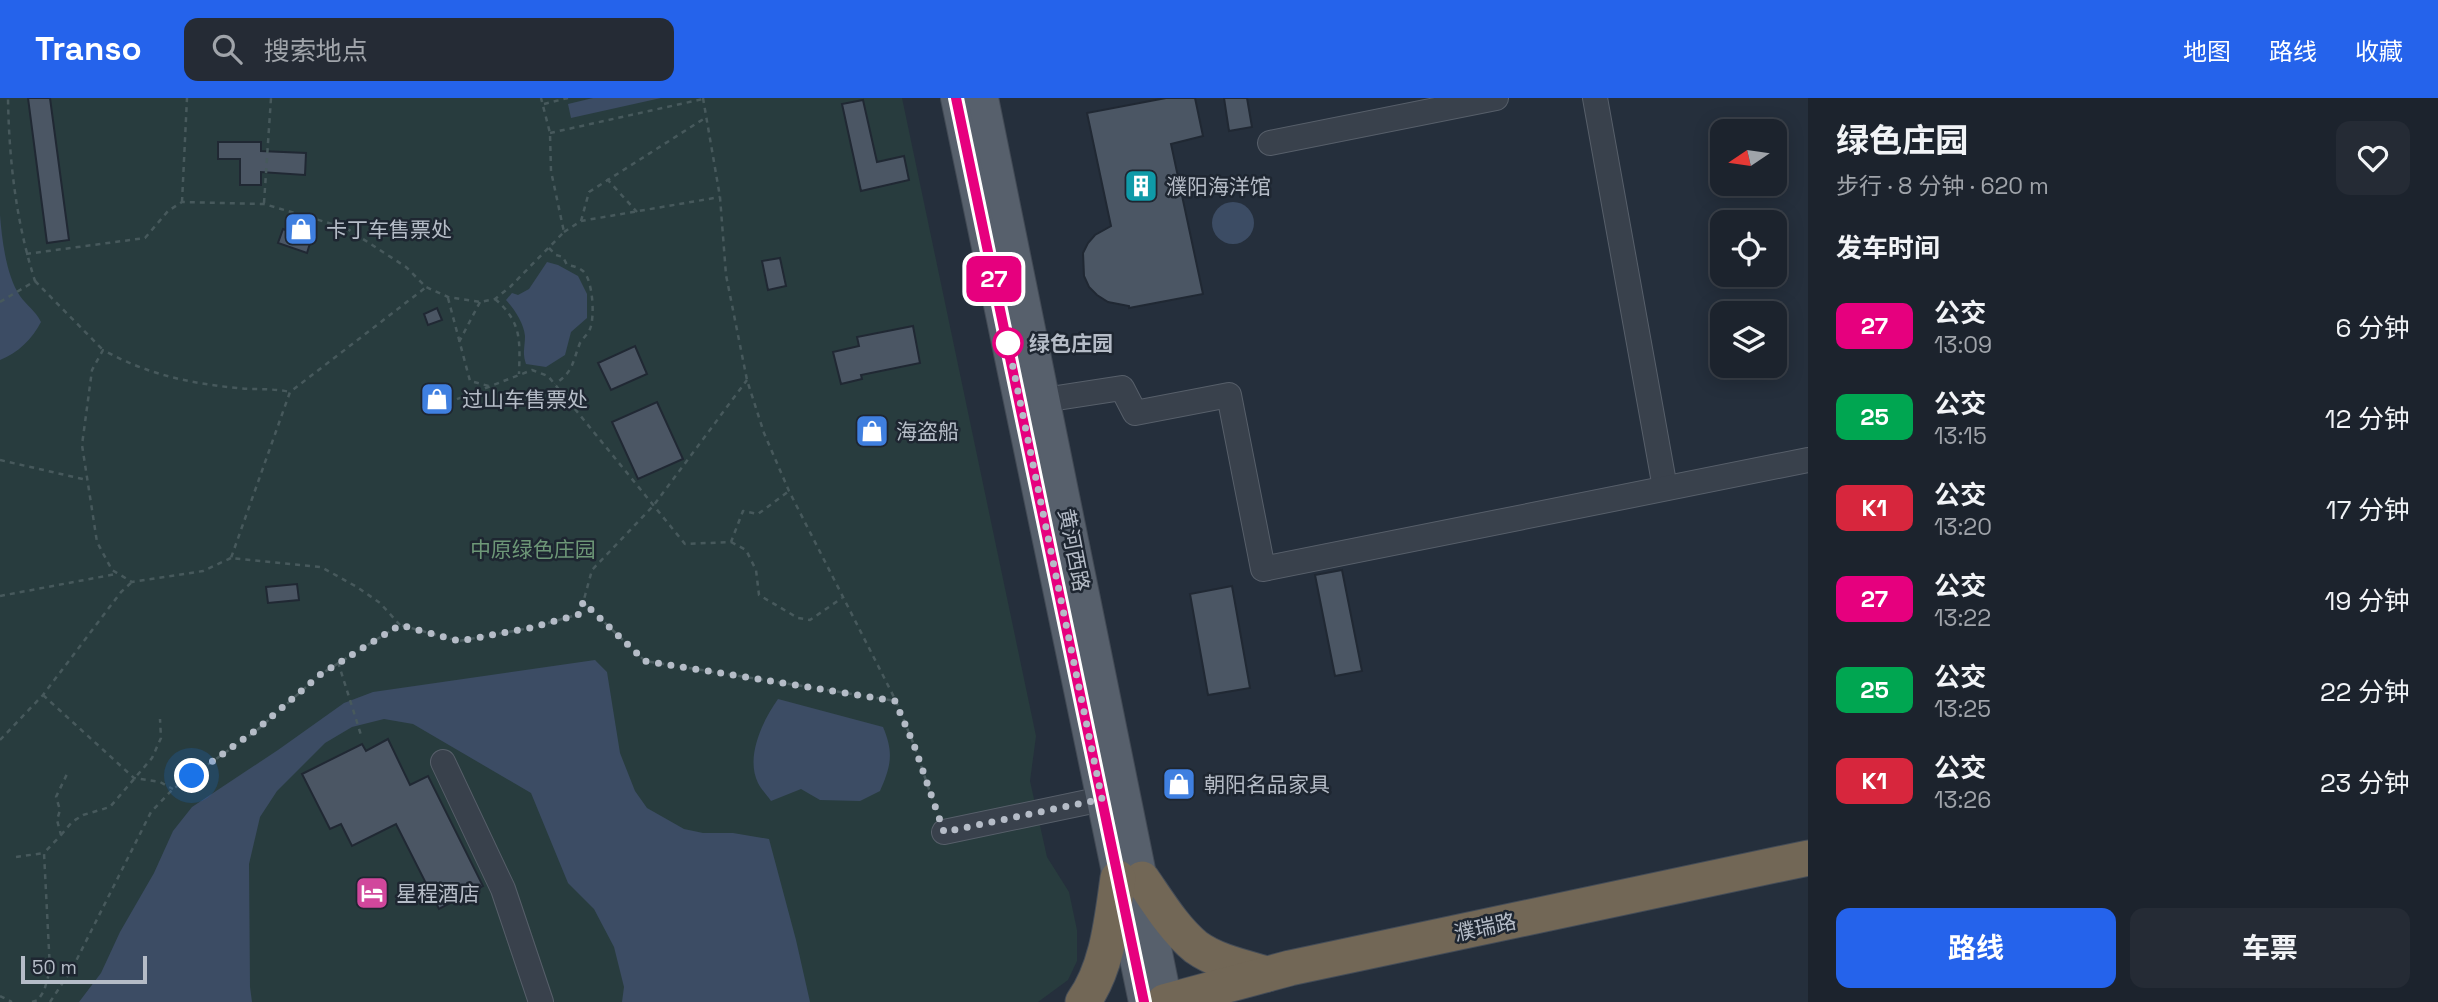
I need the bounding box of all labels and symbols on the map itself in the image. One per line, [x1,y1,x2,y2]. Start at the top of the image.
north arrow [1710,119,1787,196]
building icon: 濮阳海洋馆 [1122,167,1160,205]
place label: 濮阳海洋馆 [1166,173,1271,200]
shop icon: 卡丁车售票处 [282,210,320,248]
place label: 卡丁车售票处 [326,216,452,243]
line badge: 27 [962,256,1026,302]
marker: 绿色庄园 [993,328,1023,358]
place label: 绿色庄园 [1029,330,1113,357]
shop icon: 过山车售票处 [418,380,456,418]
place label: 过山车售票处 [462,386,588,413]
shop icon: 海盗船 [853,412,891,450]
place label: 海盗船 [896,418,959,445]
street label: 黄河西路 [1053,506,1095,594]
park label: 中原绿色庄园 [470,536,596,563]
your location [174,758,209,793]
shop icon: 朝阳名品家具 [1160,765,1198,803]
place label: 朝阳名品家具 [1204,771,1330,798]
hotel icon: 星程酒店 [353,874,391,912]
place label: 星程酒店 [396,880,480,907]
street label: 濮瑞路 [1451,907,1519,947]
scale bar [21,953,147,985]

